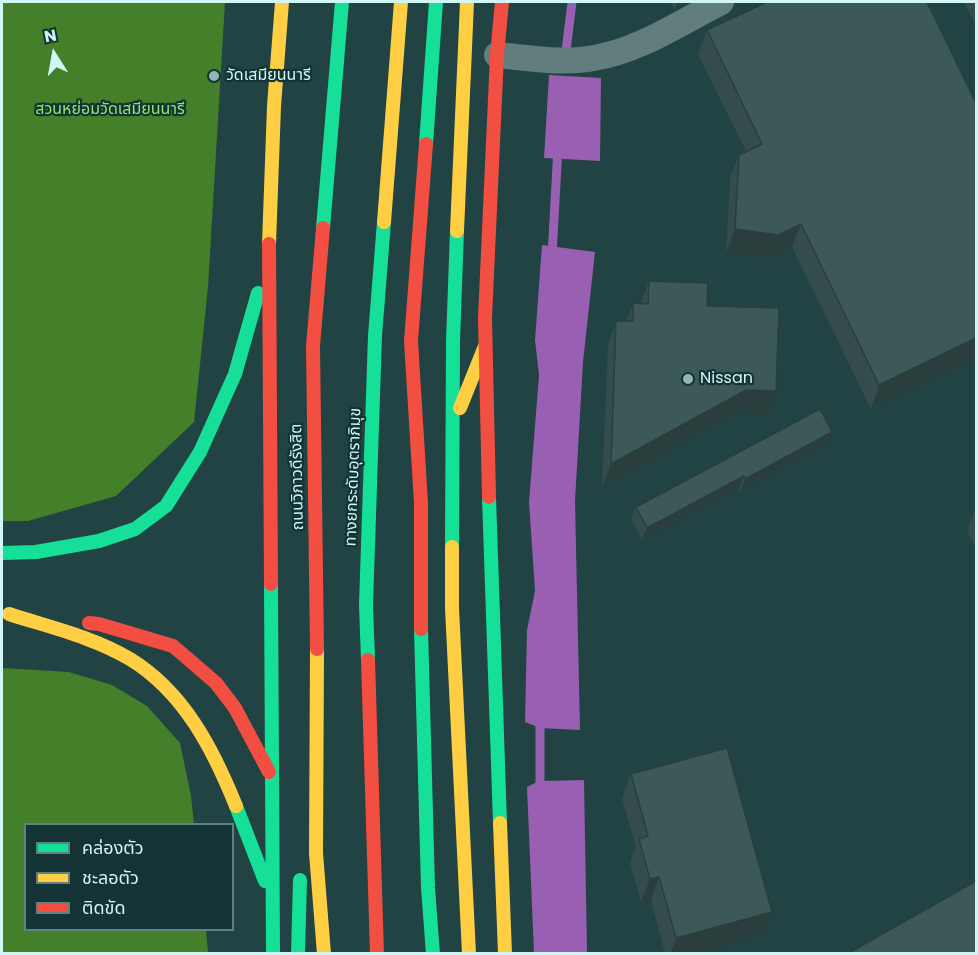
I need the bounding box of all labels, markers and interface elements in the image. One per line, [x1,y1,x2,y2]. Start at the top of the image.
text: N [42,23,59,48]
north arrow [24,24,84,84]
place label: วัดเสมียนนารี [226,66,311,86]
marker: วัดเสมียนนารี [207,69,221,83]
park label: สวนหย่อมวัดเสมียนนารี [35,100,185,120]
place label: Nissan [700,369,753,389]
marker: Nissan [681,372,695,386]
street label: ทางยกระดับอุตราภิมุข [342,407,366,547]
street label: ถนนวิภาวดีรังสิต [287,423,309,531]
legend [24,823,234,931]
text: คล่องตัว [82,835,144,860]
text: ชะลอตัว [82,865,139,890]
text: ติดขัด [82,895,125,920]

